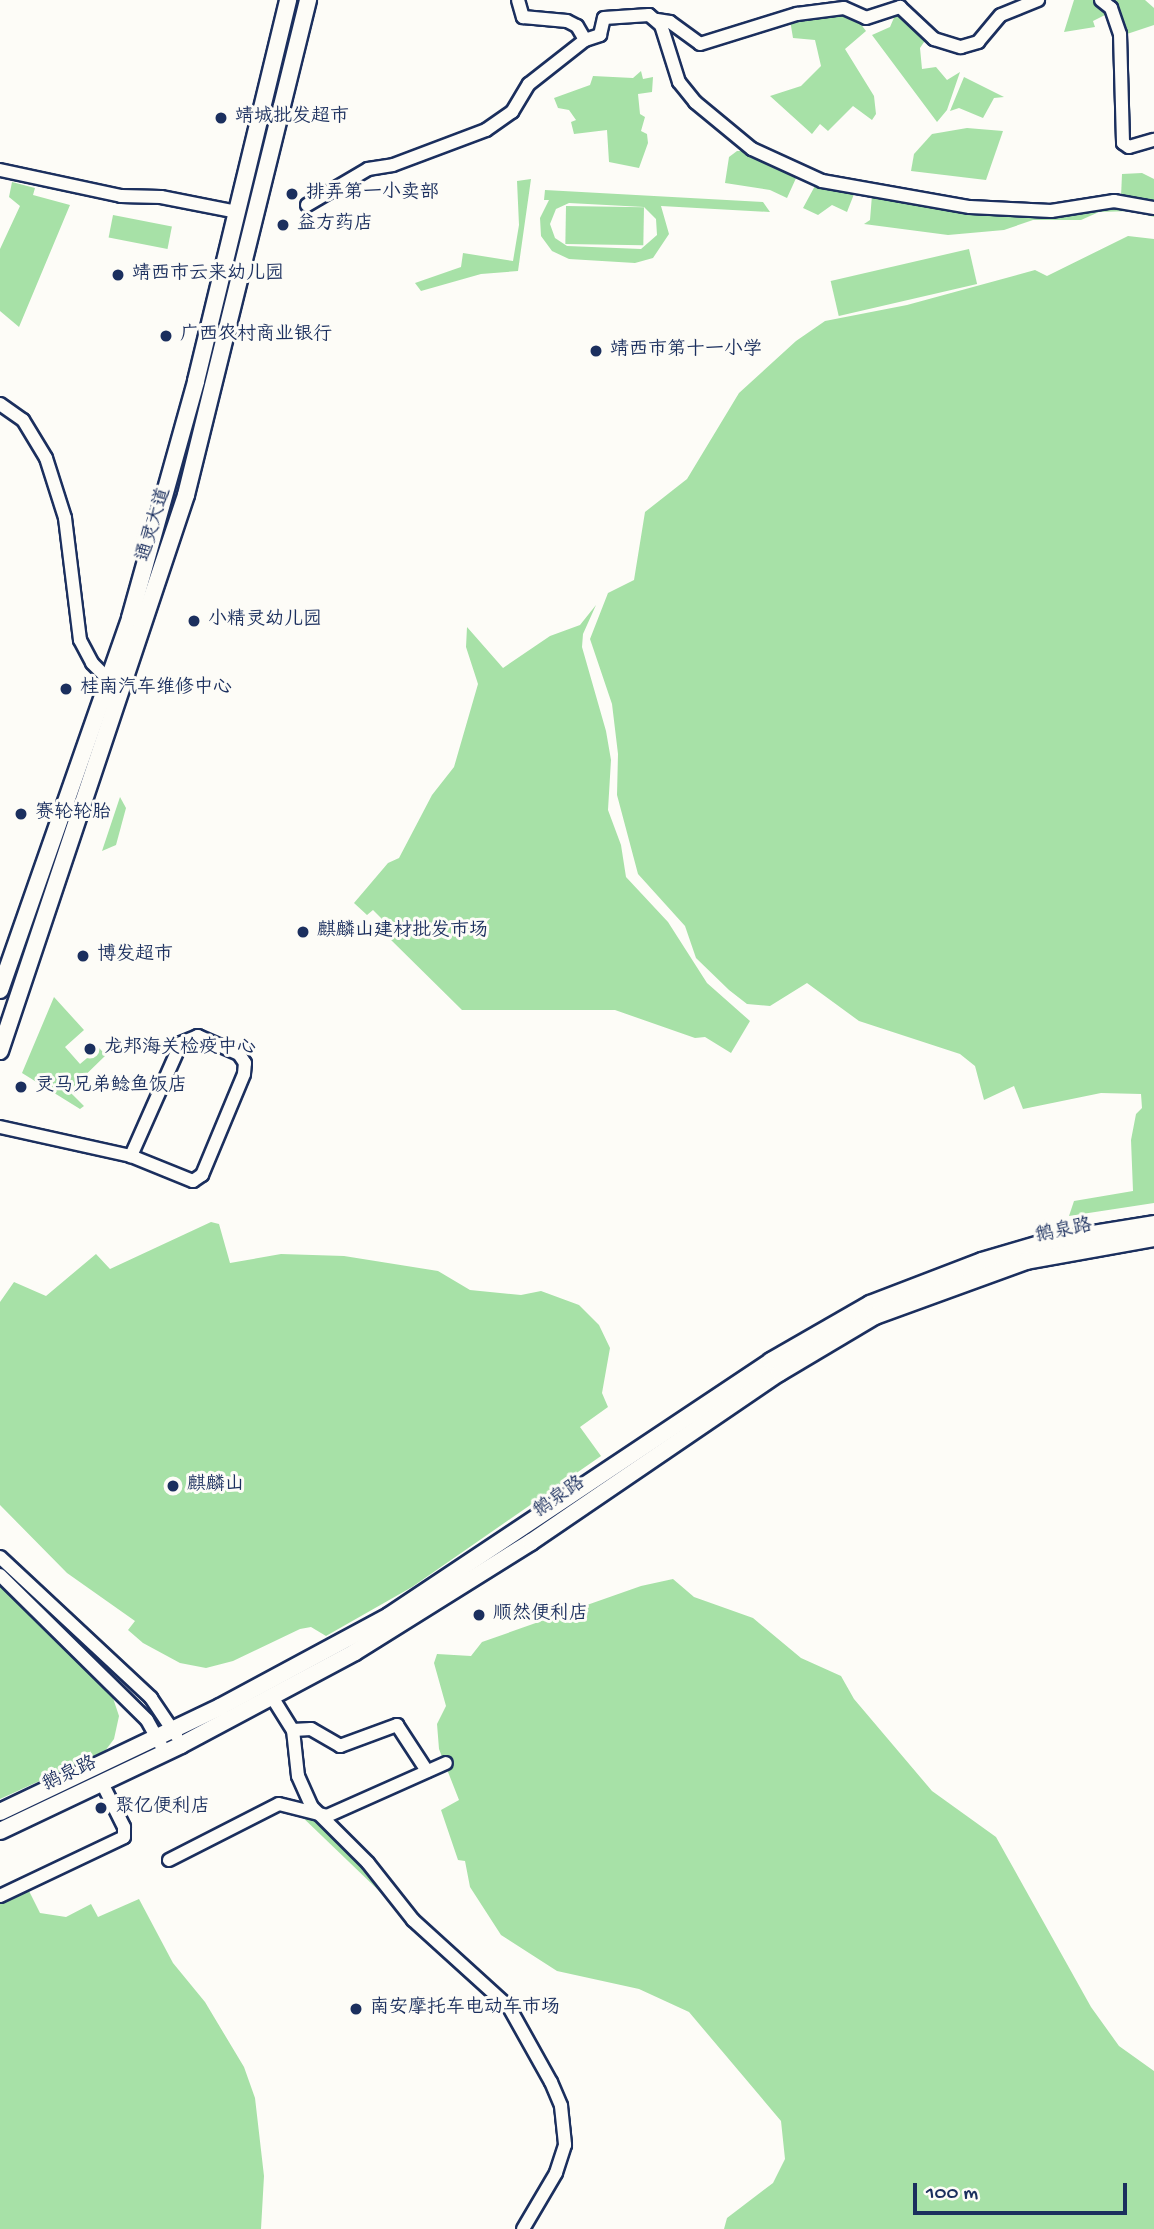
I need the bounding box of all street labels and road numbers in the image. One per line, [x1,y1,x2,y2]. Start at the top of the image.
street label: 通灵大道 [133,485,177,565]
street label: 鹅泉路 [1034,1215,1094,1249]
street label: 鹅泉路 [530,1472,590,1524]
street label: 鹅泉路 [39,1753,101,1797]

